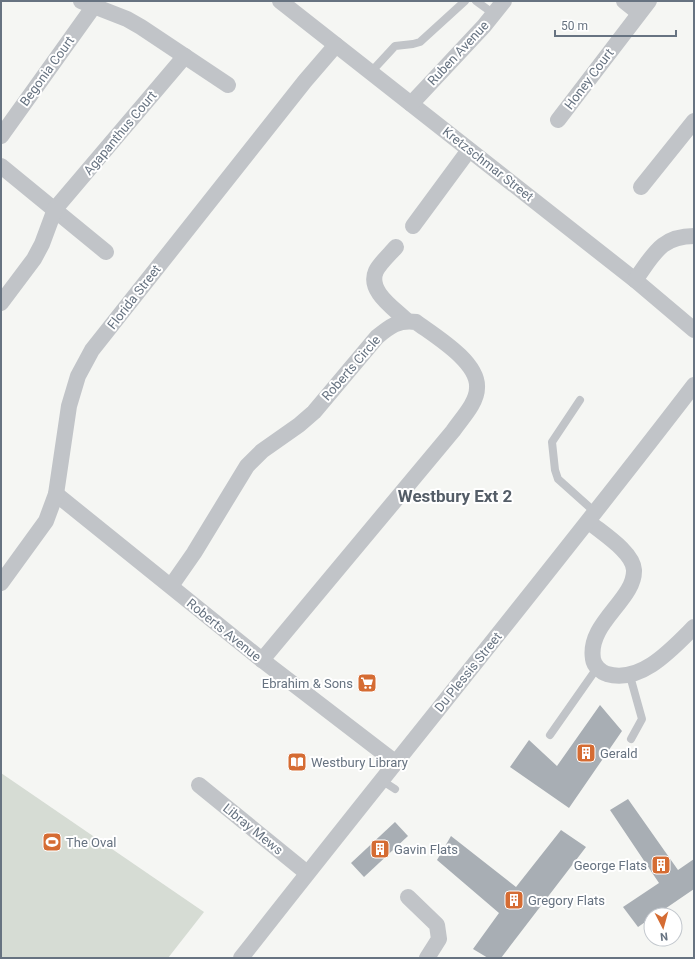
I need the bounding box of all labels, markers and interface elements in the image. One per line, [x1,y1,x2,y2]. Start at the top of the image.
scale bar [555,12,676,38]
street label: Ruben Avenue [424,18,492,88]
text: 50 m [561,19,588,33]
street label: Begonia Court [17,33,77,109]
street label: Honey Court [561,46,617,112]
street label: Agapanthus Court [81,88,159,178]
street label: Kretzschmar Street [440,124,536,204]
street label: Florida Street [104,262,164,332]
street label: Roberts Circle [319,332,383,404]
district label: Westbury Ext 2 [398,486,512,506]
street label: Roberts Avenue [184,596,264,665]
street label: Du Plessis Street [431,629,505,715]
supermarket icon: Ebrahim & Sons [356,672,378,694]
place label: Ebrahim & Sons [262,676,353,691]
building icon: Gerald [575,742,597,764]
place label: Gerald [600,746,637,761]
library icon: Westbury Library [286,751,308,773]
place label: Westbury Library [311,755,408,770]
street label: Libray Mews [220,800,286,858]
sports icon: The Oval [41,831,63,853]
place label: The Oval [66,835,116,850]
building icon: Gavin Flats [369,838,391,860]
place label: Gavin Flats [394,842,458,857]
building icon: George Flats [650,854,672,876]
place label: George Flats [574,858,647,873]
building icon: Gregory Flats [503,889,525,911]
place label: Gregory Flats [528,893,605,908]
north arrow [643,907,683,947]
text: N [659,930,669,943]

